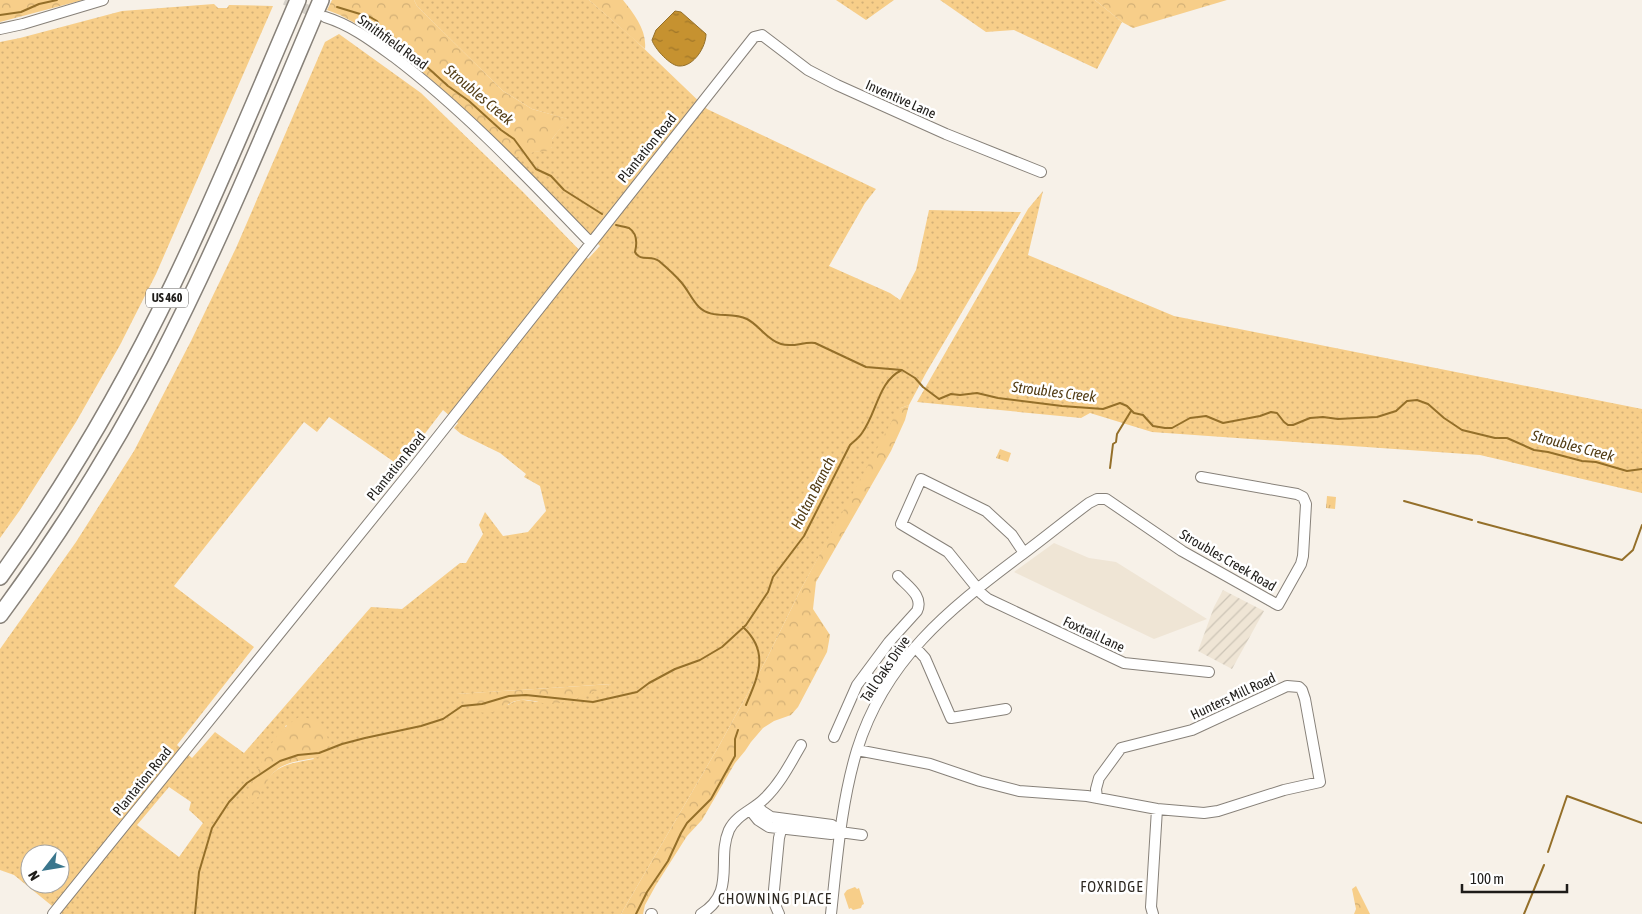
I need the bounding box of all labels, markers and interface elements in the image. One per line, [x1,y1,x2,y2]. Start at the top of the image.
street label: Smithfield Road [355,11,431,73]
water label: Stroubles Creek [441,60,517,129]
street label: Inventive Lane [863,76,939,122]
street label: Plantation Road [614,110,680,186]
road number: US 460 [146,288,188,308]
water label: Stroubles Creek [1010,378,1097,405]
water label: Stroubles Creek [1529,426,1617,465]
street label: Plantation Road [363,428,429,504]
water label: Holtan Branch [787,454,838,532]
street label: Stroubles Creek Road [1177,526,1279,594]
street label: Foxtrail Lane [1061,613,1127,655]
street label: Tall Oaks Drive [857,633,913,705]
street label: Hunters Mill Road [1188,669,1278,723]
street label: Plantation Road [109,743,175,819]
north arrow [20,844,70,894]
scale bar [1462,862,1567,894]
text: N [25,868,43,883]
text: 100 m [1470,870,1504,887]
district label: FOXRIDGE [1080,878,1144,895]
district label: CHOWNING PLACE [718,890,832,907]

